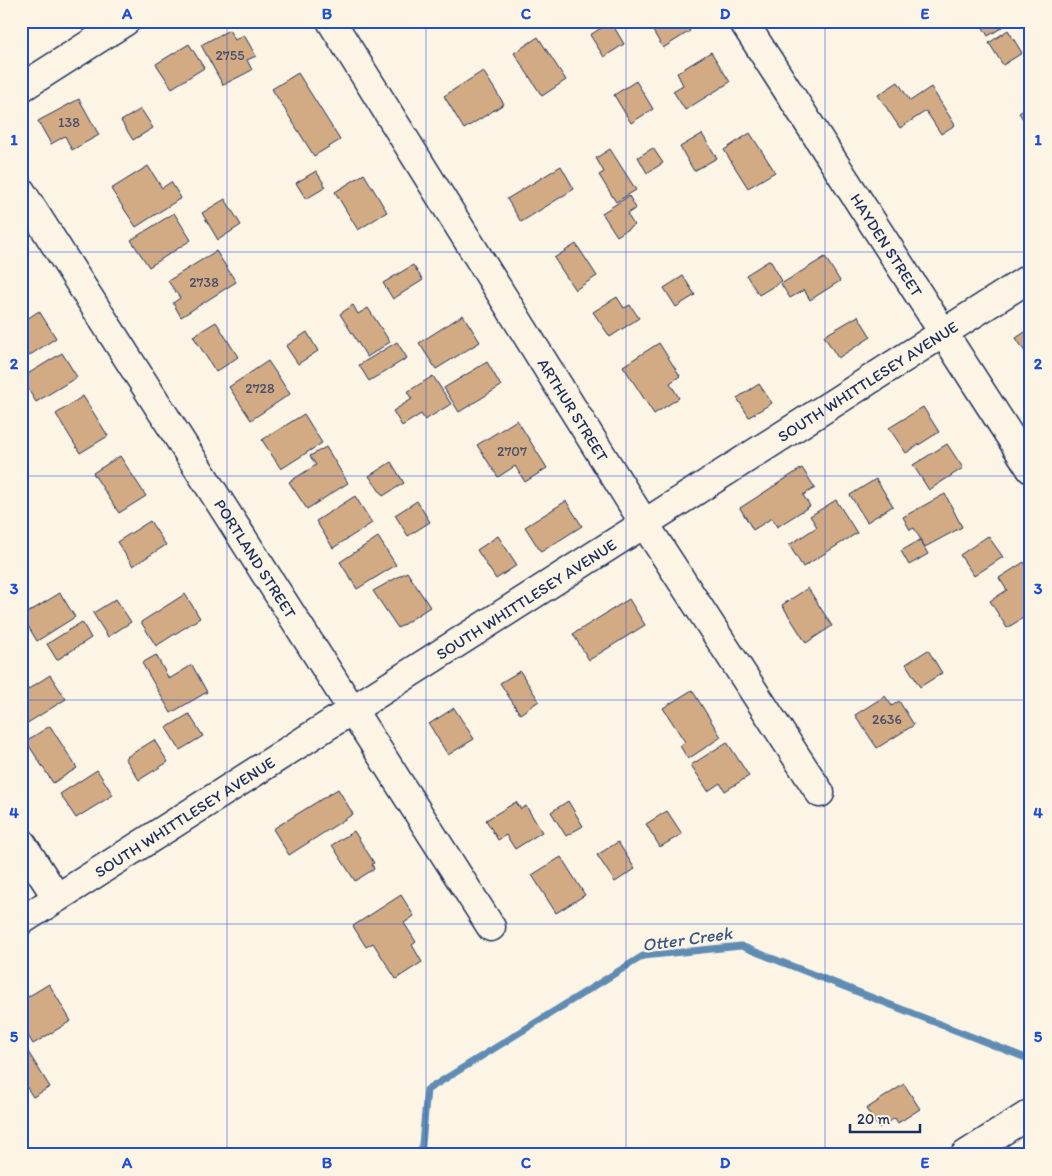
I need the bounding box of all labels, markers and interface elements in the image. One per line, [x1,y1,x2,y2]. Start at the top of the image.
text: A [121,4,133,23]
text: B [322,4,333,23]
text: C [521,4,532,23]
text: D [720,4,731,23]
text: E [921,4,930,23]
house number: 2755 [215,47,245,64]
house number: 138 [58,114,80,131]
text: 1 [10,130,18,149]
text: 1 [1034,130,1042,149]
street label: HAYDEN STREET [847,190,927,300]
house number: 2738 [189,274,219,291]
street label: SOUTH WHITTLESEY AVENUE [774,317,961,446]
text: 2 [10,354,19,373]
street label: ARTHUR STREET [534,354,613,465]
text: 2 [1034,354,1043,373]
house number: 2728 [245,380,275,397]
house number: 2707 [497,443,527,460]
street label: PORTLAND STREET [211,495,301,622]
street label: SOUTH WHITTLESEY AVENUE [432,534,620,663]
text: 3 [10,579,19,598]
text: 3 [1034,579,1043,598]
house number: 2636 [872,711,902,728]
street label: SOUTH WHITTLESEY AVENUE [91,752,278,881]
text: 4 [9,803,19,822]
text: 4 [1033,803,1043,822]
water label: Otter Creek [641,922,735,956]
text: 5 [10,1027,19,1046]
text: 5 [1034,1027,1043,1046]
scale bar [850,1101,920,1133]
text: 20 m [857,1110,891,1128]
text: A [121,1153,133,1172]
text: B [322,1153,333,1172]
text: C [521,1153,532,1172]
text: D [720,1153,731,1172]
text: E [921,1153,930,1172]

